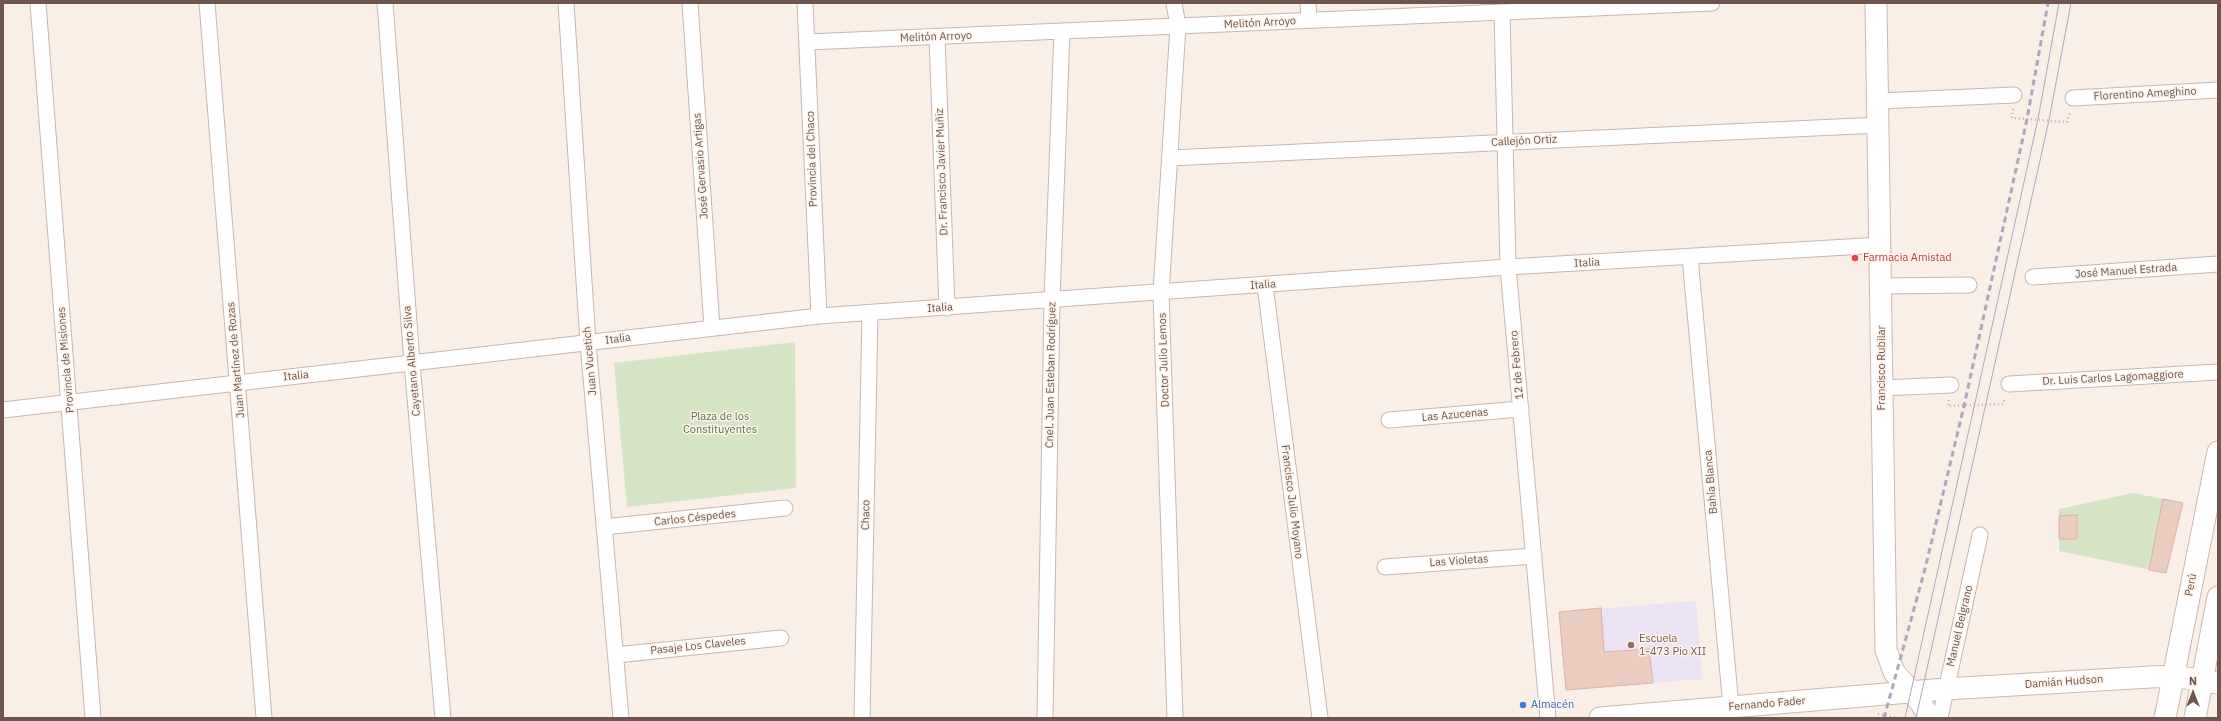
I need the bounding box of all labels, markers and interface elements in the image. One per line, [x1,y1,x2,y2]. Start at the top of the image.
street label: Melitón Arroyo [1224,15,1296,31]
street label: Melitón Arroyo [900,29,972,45]
street label: Florentino Ameghino [2093,85,2197,103]
street label: Dr. Francisco Javier Muñiz [933,108,951,236]
street label: Provincia del Chaco [804,111,820,207]
street label: José Gervasio Artigas [691,112,711,220]
street label: Callejón Ortiz [1491,133,1557,149]
place label: Farmacia Amistad [1863,251,1952,265]
marker: Farmacia Amistad [1850,253,1860,263]
street label: Italia [1574,256,1600,270]
street label: José Manuel Estrada [2074,261,2178,281]
street label: Italia [1250,278,1276,292]
street label: Juan Martínez de Rozas [224,301,248,419]
street label: Italia [927,301,953,315]
street label: Cnel. Juan Esteban Rodríguez [1043,302,1059,448]
street label: Cayetano Alberto Silva [401,305,423,417]
street label: Provincia de Misiones [55,306,77,414]
street label: Doctor Julio Lemos [1156,312,1172,408]
street label: Francisco Rubilar [1875,325,1889,411]
street label: Juan Vucetich [580,326,600,396]
street label: 12 de Febrero [1507,330,1527,400]
street label: Italia [604,331,632,347]
street label: Italia [283,368,309,384]
street label: Dr. Luis Carlos Lagomaggiore [2042,368,2184,388]
street label: Las Azucenas [1421,406,1489,424]
park label: Plaza de los Constituyentes [683,410,757,436]
street label: Francisco Julio Moyano [1278,444,1306,560]
street label: Bahía Blanca [1702,449,1720,515]
street label: Chaco [859,500,873,530]
street label: Carlos Céspedes [653,507,737,529]
street label: Las Violetas [1429,552,1489,570]
street label: Perú [2182,573,2200,597]
street label: Manuel Belgrano [1944,584,1976,668]
place label: Escuela 1-473 Pio XII [1639,632,1706,658]
street label: Pasaje Los Claveles [650,634,746,658]
marker: Escuela 1-473 Pio XII [1626,640,1636,650]
street label: Damián Hudson [2024,673,2104,691]
north arrow [2173,673,2213,713]
text: N [2189,674,2197,688]
street label: Fernando Fader [1728,694,1806,714]
place label: Almacén [1531,698,1574,712]
marker: Almacén [1518,700,1528,710]

